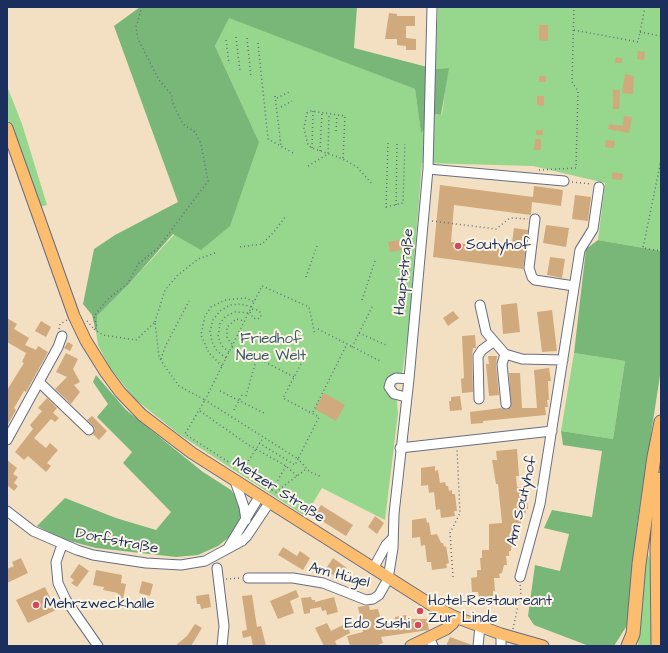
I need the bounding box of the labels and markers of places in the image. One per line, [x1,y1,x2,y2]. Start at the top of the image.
place label: Soutyhof [466,237,531,255]
marker: Soutyhof [453,241,463,251]
place label: Hotel-Restaureant Zur Linde [428,593,552,628]
place label: Mehrzweckhalle [44,596,154,614]
marker: Mehrzweckhalle [31,600,41,610]
marker: Hotel-Restaureant Zur Linde [415,606,425,616]
place label: Edo Sushi [345,616,410,634]
marker: Edo Sushi [413,620,423,630]

